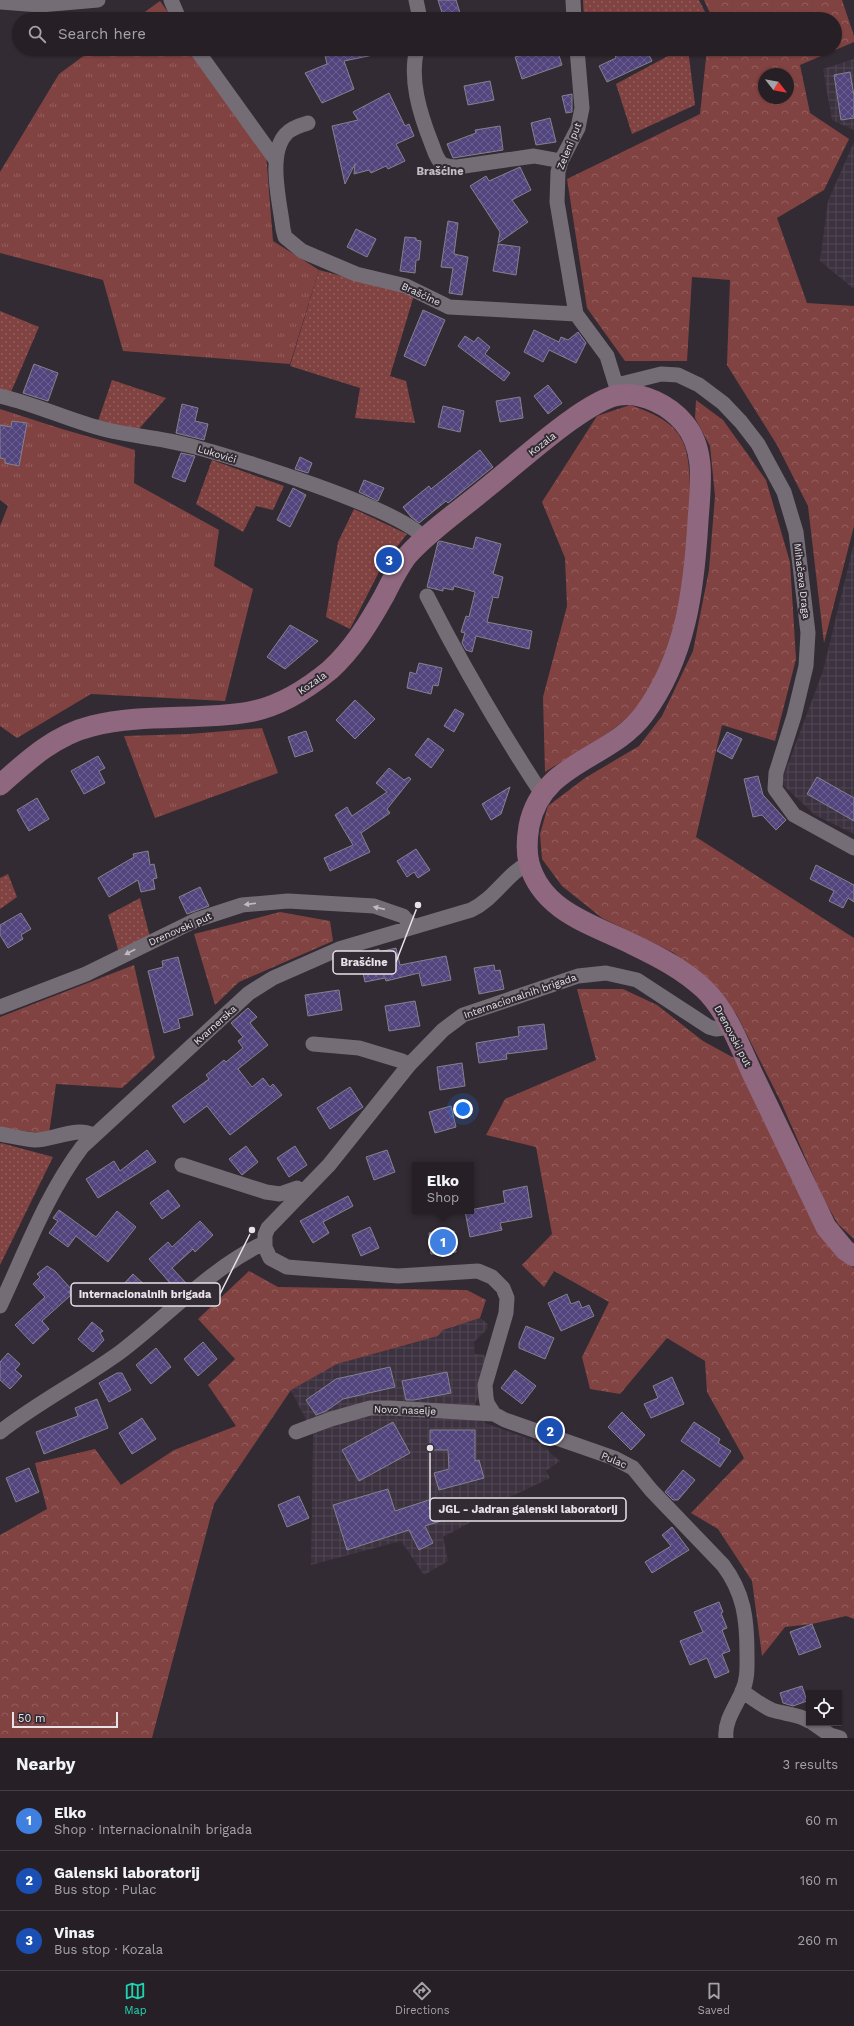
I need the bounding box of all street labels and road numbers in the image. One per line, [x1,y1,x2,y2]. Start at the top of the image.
street label: Zeleni put [555,120,584,171]
street label: Brašćine [400,280,442,308]
street label: Kozala [526,430,558,458]
street label: Lukovići [196,443,238,465]
street label: Mihačeva Draga [792,543,812,620]
street label: Kozala [296,669,328,697]
street label: Drenovski put [147,910,214,948]
street label: Internacionalnih brigada [462,971,578,1020]
street label: Kvarnerska [192,1003,239,1047]
street label: Drenovski put [712,1004,754,1069]
street label: Novo naselje [374,1403,437,1417]
street label: Pulac [600,1450,629,1470]

